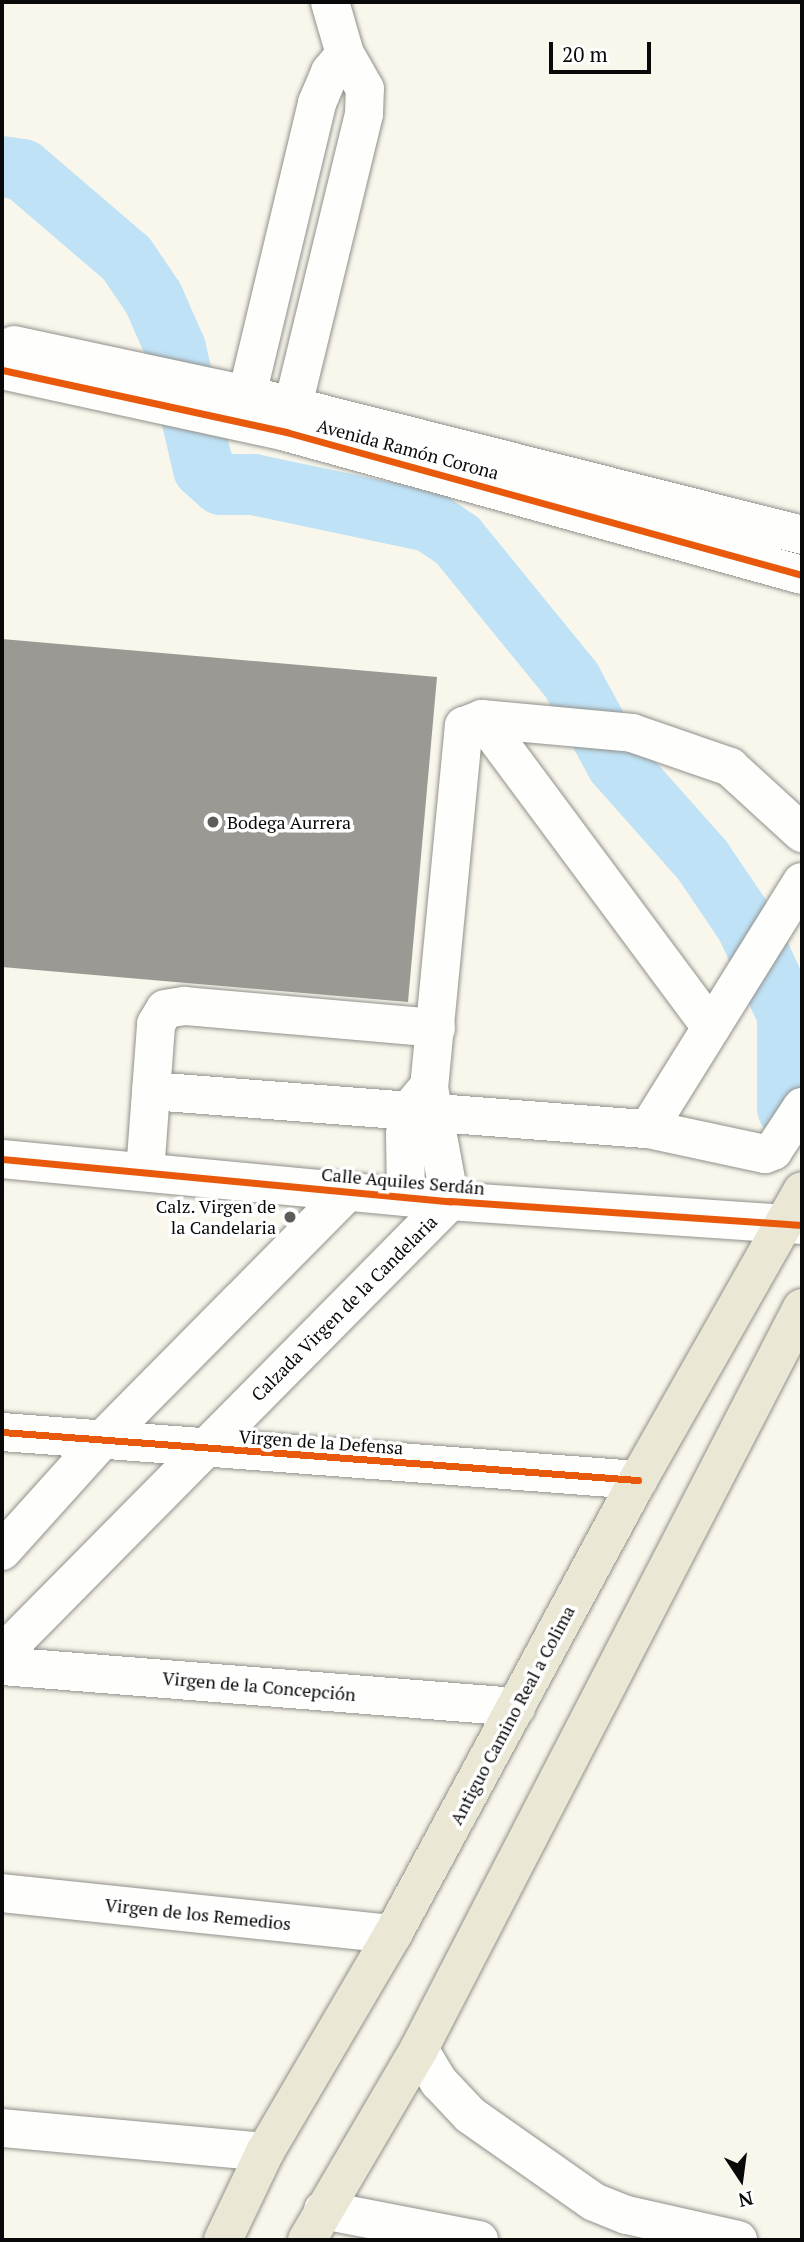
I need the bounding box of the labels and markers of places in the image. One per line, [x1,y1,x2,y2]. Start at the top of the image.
place label: Bodega Aurrera [227,811,352,833]
marker: Bodega Aurrera [205,814,221,830]
place label: Calz. Virgen de la Candelaria [154,1196,276,1238]
marker: Calz. Virgen de la Candelaria [282,1209,298,1225]

